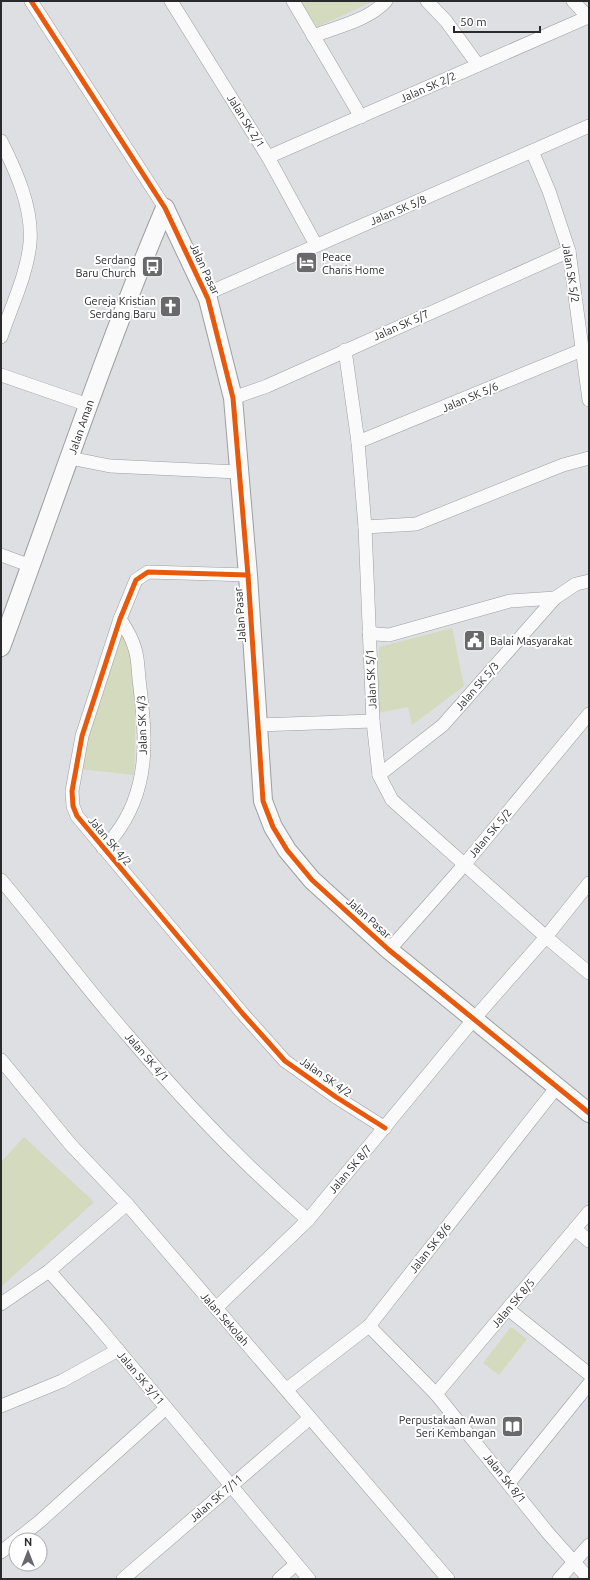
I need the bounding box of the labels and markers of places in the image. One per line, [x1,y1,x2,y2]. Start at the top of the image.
hotel icon: Peace Charis Home [293,250,319,276]
place label: Peace Charis Home [322,251,384,276]
bus stop icon: Serdang Baru Church [139,253,165,279]
place label: Serdang Baru Church [76,254,136,279]
church icon: Gereja Kristian Serdang Baru [158,294,184,320]
place label: Gereja Kristian Serdang Baru [84,295,156,320]
public building icon: Balai Masyarakat [461,628,487,654]
place label: Balai Masyarakat [490,635,573,647]
library icon: Perpustakaan Awan Seri Kembangan [499,1413,525,1439]
place label: Perpustakaan Awan Seri Kembangan [399,1414,496,1439]

